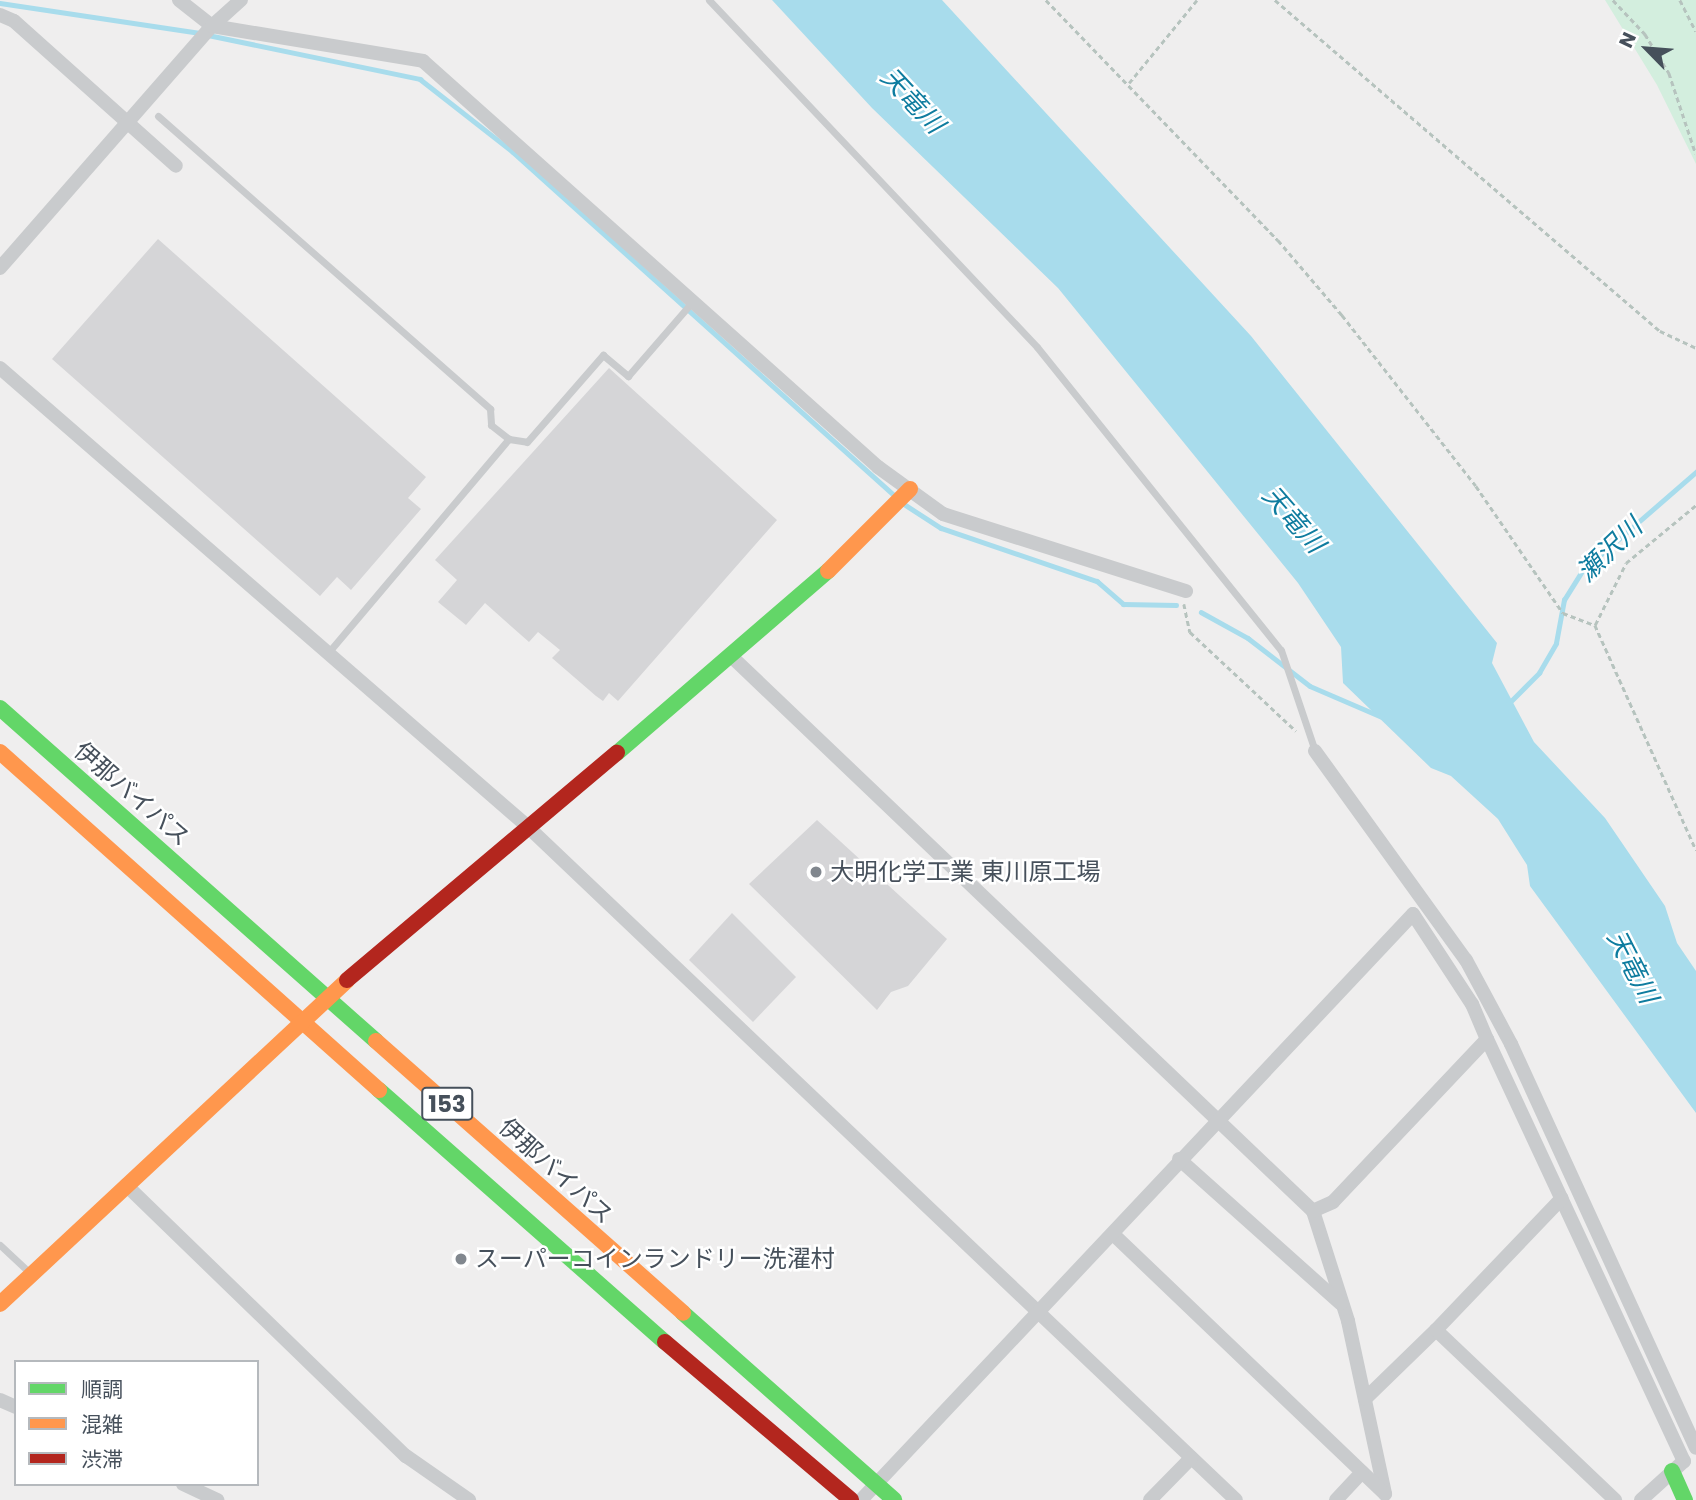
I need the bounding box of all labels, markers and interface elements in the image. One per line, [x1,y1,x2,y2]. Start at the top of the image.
north arrow [1612,14,1682,84]
text: N [1612,28,1643,52]
water label: 天竜川 [874,62,950,140]
water label: 天竜川 [1256,480,1330,560]
water label: 瀬沢川 [1571,512,1649,588]
street label: 伊那バイパス [68,736,196,852]
place label: 大明化学工業 東川原工場 [830,858,1100,886]
marker: 大明化学工業 東川原工場 [808,864,824,880]
water label: 天竜川 [1600,925,1664,1009]
road number: 153 [421,1084,473,1124]
street label: 伊那バイパス [493,1112,619,1230]
place label: スーパーコインランドリー洗濯村 [475,1245,835,1273]
marker: スーパーコインランドリー洗濯村 [453,1251,469,1267]
legend [14,1360,259,1486]
text: 順調 [81,1375,123,1404]
text: 混雑 [81,1410,123,1439]
text: 渋滞 [81,1445,123,1474]

